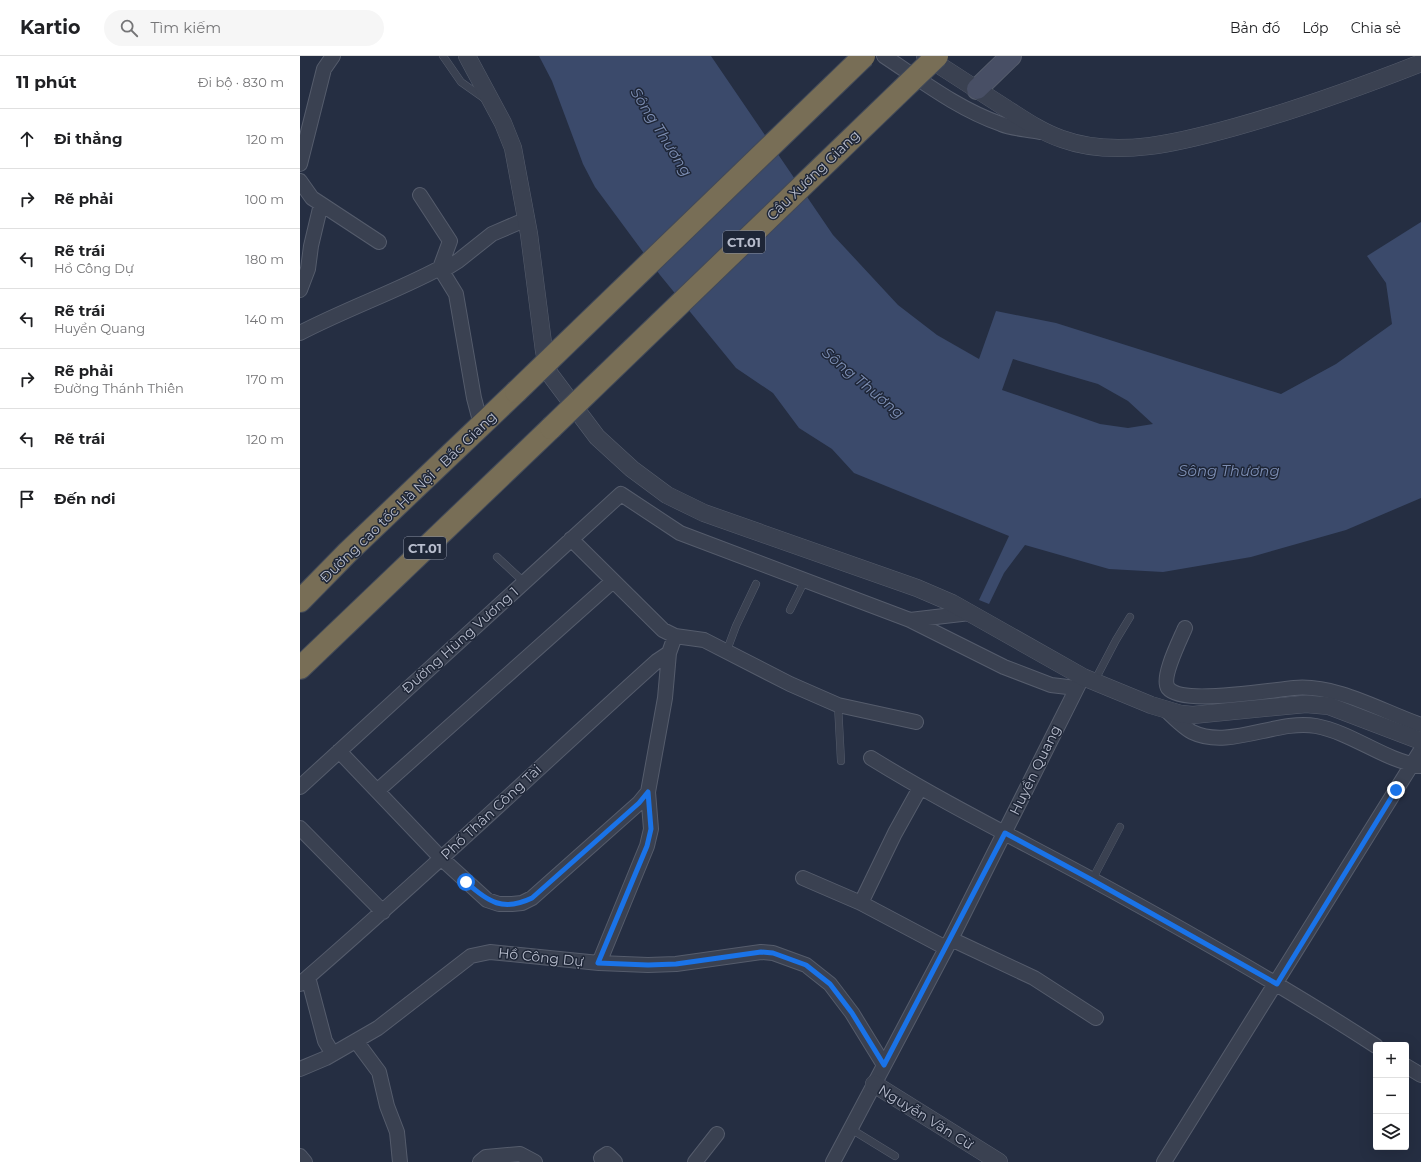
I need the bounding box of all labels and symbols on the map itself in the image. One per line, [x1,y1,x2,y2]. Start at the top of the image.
water label: Sông Thương [626,84,696,180]
street label: Cầu Xương Giang [763,126,863,224]
road number: CT.01 [723,231,765,253]
water label: Sông Thương [818,343,908,422]
street label: Đường cao tốc Hà Nội - Bắc Giang [316,408,500,586]
water label: Sông Thương [1178,461,1280,480]
road number: CT.01 [404,537,446,559]
street label: Đường Hùng Vương 1 [398,583,522,697]
street label: Huyền Quang [1005,722,1065,818]
street label: Phố Thân Công Tài [437,761,545,863]
route end [1387,781,1405,799]
route start [457,873,475,891]
street label: Hồ Công Dự [497,944,585,970]
street label: Nguyễn Văn Cừ [875,1081,977,1154]

